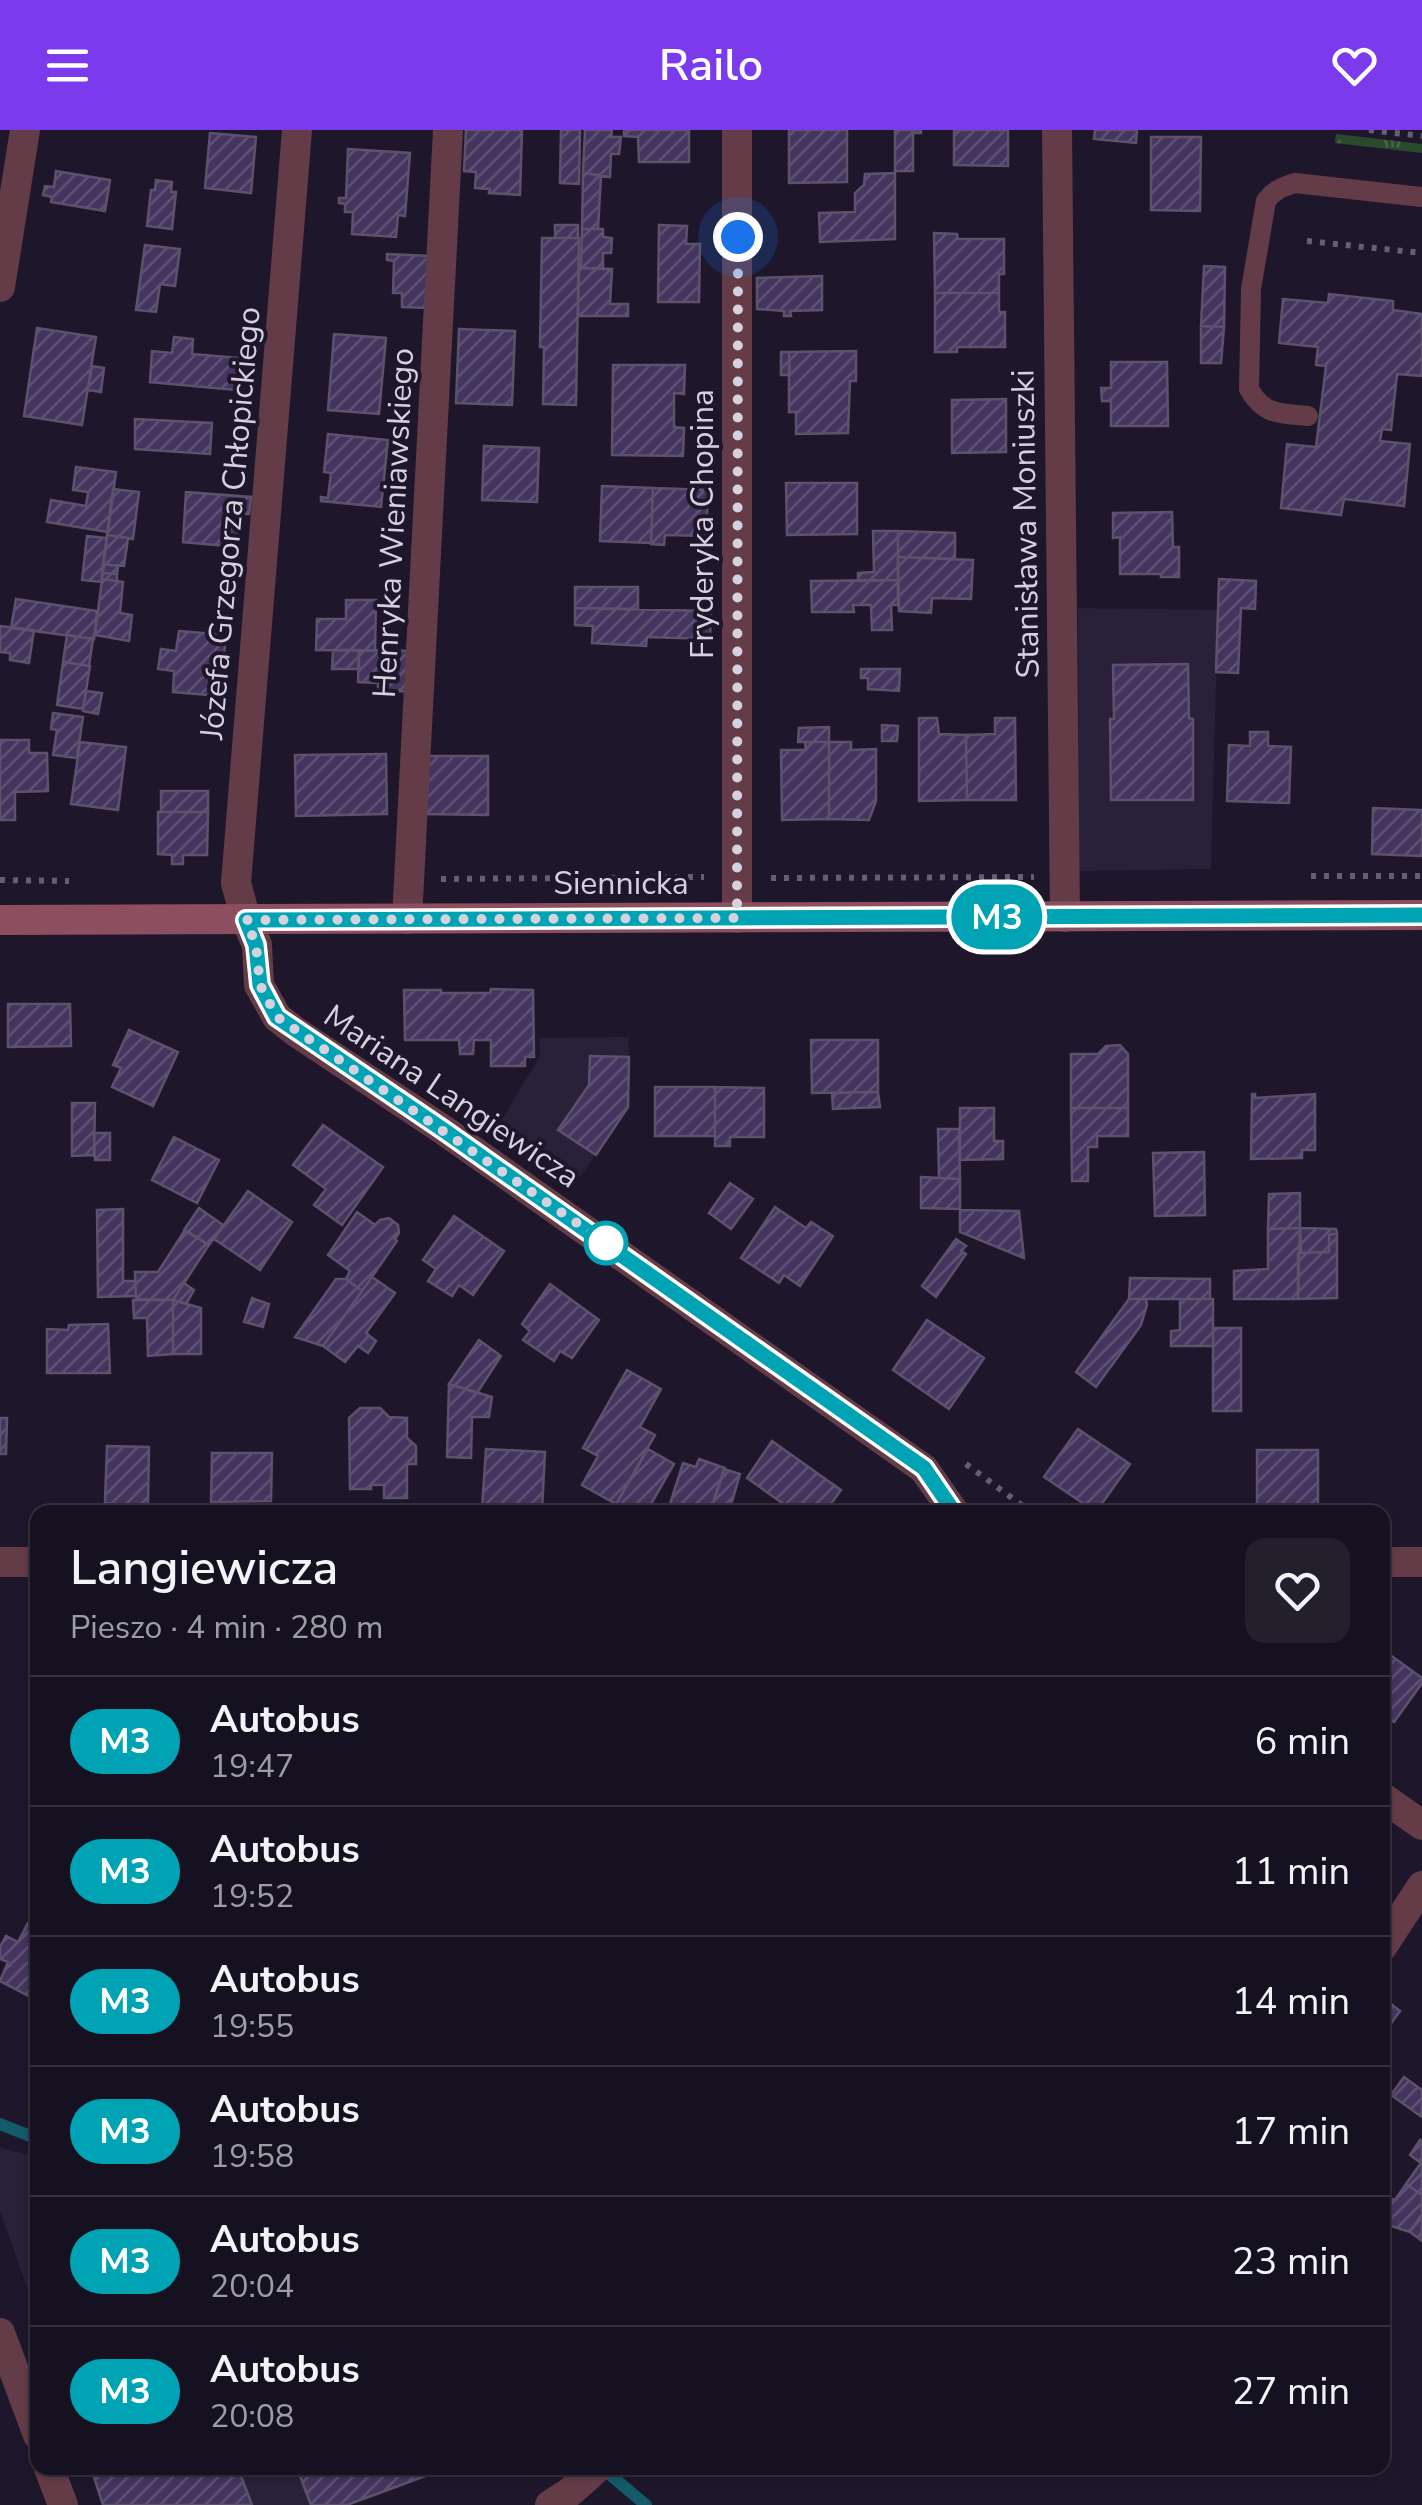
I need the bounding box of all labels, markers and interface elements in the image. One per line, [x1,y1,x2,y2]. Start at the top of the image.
text: Railo [659,35,763,96]
icon: menu [40,38,95,93]
icon: heart [1327,38,1382,93]
your location [713,212,763,262]
street label: Józefa Grzegorza Chłopickiego [190,305,271,742]
street label: Henryka Wieniawskiego [363,347,424,699]
street label: Stanisława Moniuszki [1001,369,1050,679]
street label: Fryderyka Chopina [681,389,724,659]
street label: Siennicka [553,862,689,905]
line badge: M3 [952,884,1042,950]
text: M3 [971,894,1023,941]
street label: Mariana Langiewicza [315,995,588,1198]
unlabelled marker [585,1222,627,1264]
text: Langiewicza [70,1535,338,1601]
button: heart [1245,1538,1350,1643]
text: Pieszo · 4 min · 280 m [70,1606,383,1649]
text: Autobus [210,1694,360,1745]
text: 6 min [1255,1716,1350,1767]
text: M3 [99,1718,151,1765]
text: 19:47 [210,1745,294,1788]
text: Autobus [210,1824,360,1875]
text: 11 min [1232,1846,1350,1897]
text: M3 [99,1848,151,1895]
text: 19:52 [210,1875,294,1918]
text: Autobus [210,1954,360,2005]
text: 14 min [1232,1976,1350,2027]
text: M3 [99,1978,151,2025]
text: 19:55 [210,2005,294,2048]
text: Autobus [210,2084,360,2135]
text: 17 min [1232,2106,1350,2157]
text: M3 [99,2108,151,2155]
text: 19:58 [210,2135,294,2178]
text: Autobus [210,2214,360,2265]
text: 23 min [1232,2236,1350,2287]
text: M3 [99,2238,151,2285]
text: 20:04 [210,2265,294,2308]
text: Autobus [210,2344,360,2395]
text: 27 min [1232,2366,1350,2417]
text: M3 [99,2368,151,2415]
text: 20:08 [210,2395,294,2438]

